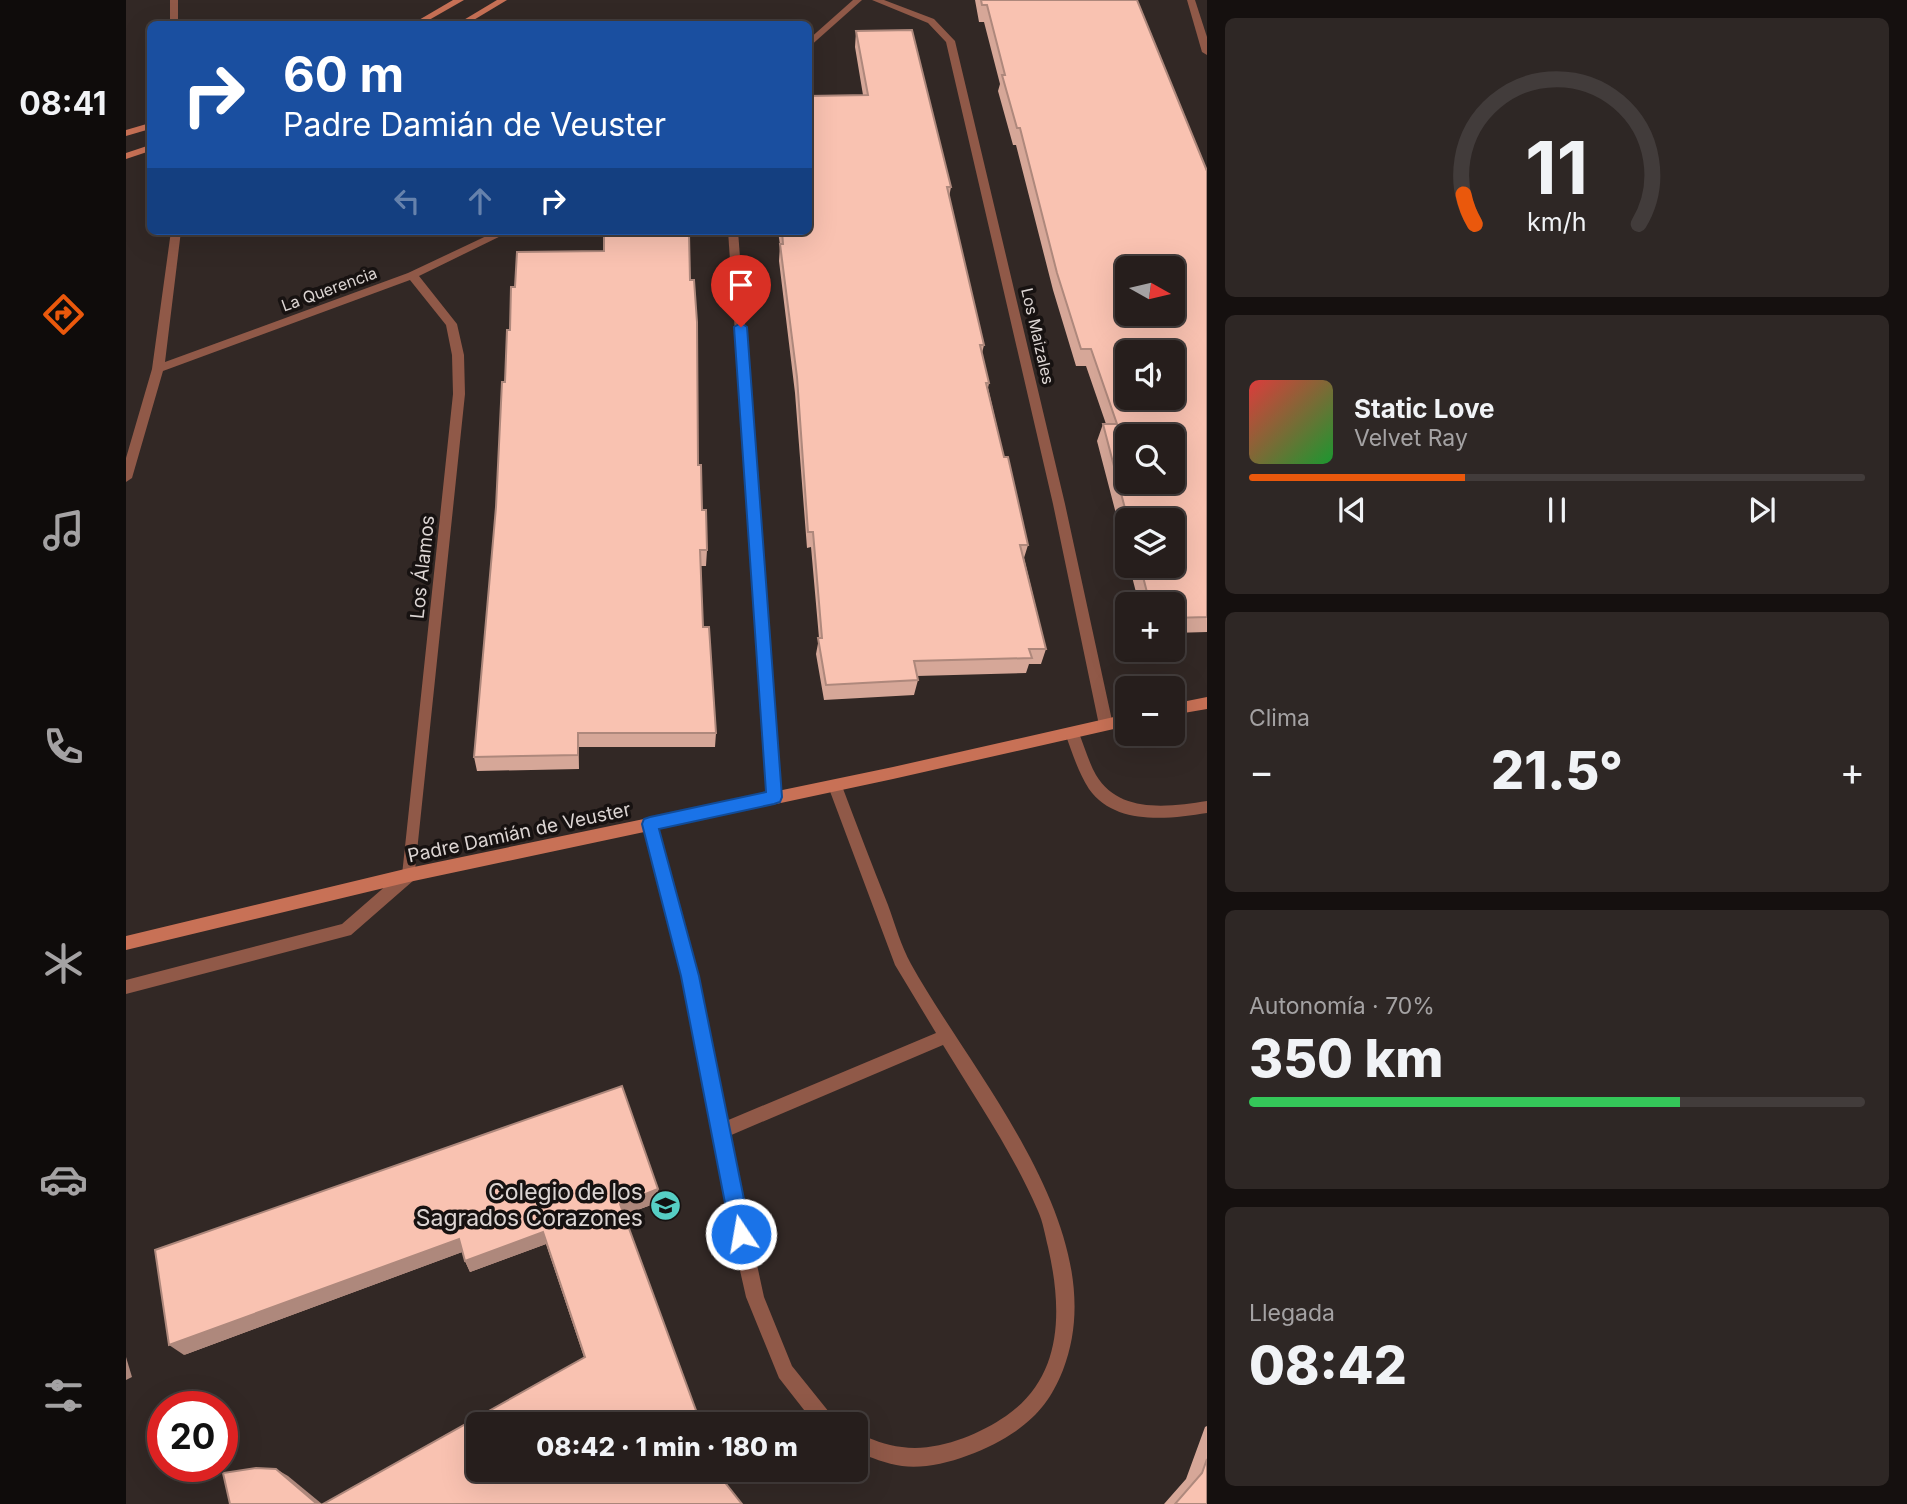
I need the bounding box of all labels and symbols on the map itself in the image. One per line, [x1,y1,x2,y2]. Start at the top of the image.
pin [711,255,771,327]
north arrow [1115,256,1185,326]
street label: La Querencia [279,262,379,316]
street label: Los Maizales [1017,286,1059,386]
street label: Los Álamos [405,514,439,620]
street label: Padre Damián de Veuster [406,798,633,867]
place label: Colegio de los Sagrados Corazones [416,1178,643,1232]
school or university icon: Colegio de los Sagrados Corazones [649,1188,683,1222]
position arrow [704,1197,778,1271]
speed limit sign: 20 [147,1391,238,1482]

